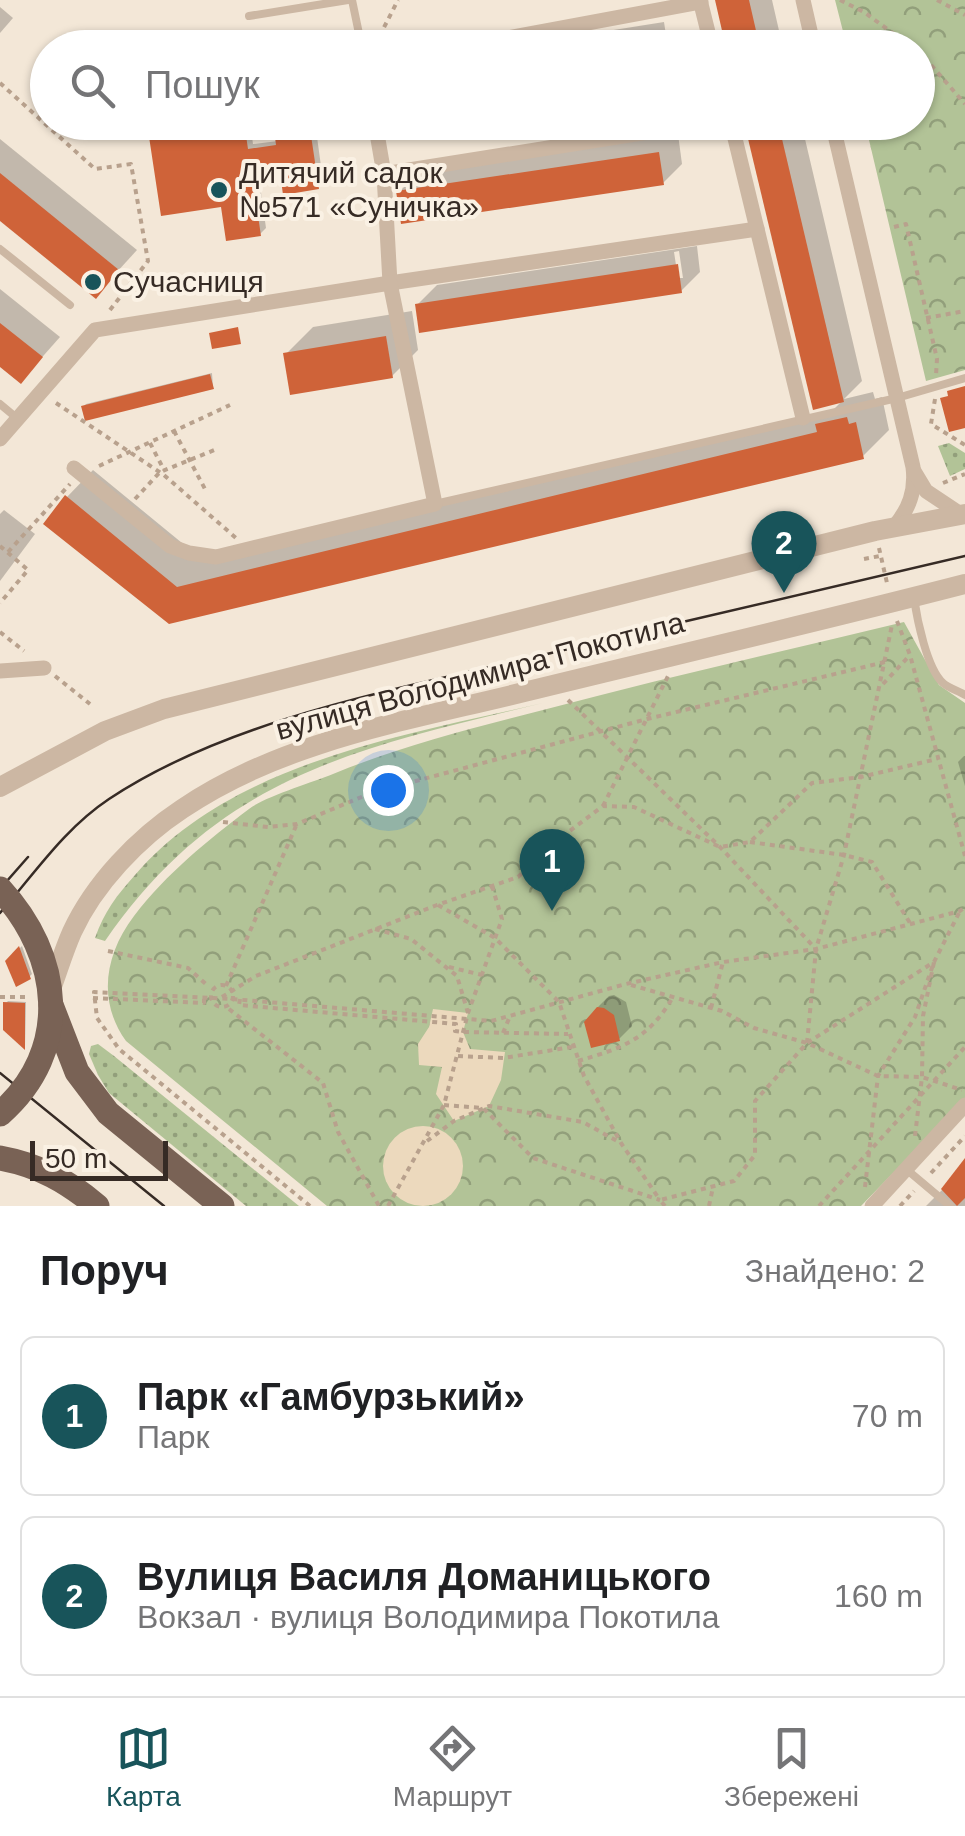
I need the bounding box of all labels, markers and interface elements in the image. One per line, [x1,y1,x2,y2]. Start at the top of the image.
search box [30,30,935,140]
icon: search [65,58,120,113]
text: Пошук [145,64,260,106]
place label: Дитячий садок №571 «Суничка» [239,156,479,223]
marker: Дитячий садок №571 «Суничка» [208,179,230,201]
place label: Сучасниця [113,265,264,298]
marker: Сучасниця [82,271,104,293]
pin: 2 [752,510,816,593]
street label: вулиця Володимира Покотила [272,605,688,746]
your location [363,765,414,816]
pin: 1 [520,828,584,911]
scale bar [30,1136,168,1180]
text: 50 m [45,1143,107,1174]
text: Поруч [40,1247,169,1294]
text: Знайдено: 2 [745,1253,925,1289]
text: Парк «Гамбурзький» [137,1376,525,1418]
text: 1 [66,1398,83,1434]
text: 70 m [852,1398,923,1434]
text: Парк [137,1419,210,1455]
text: Вулиця Василя Доманицького [137,1556,711,1598]
text: 2 [66,1578,83,1614]
text: 160 m [834,1578,923,1614]
text: Вокзал · вулиця Володимира Покотила [137,1599,719,1635]
tab: Карта [106,1721,181,1813]
tab: Маршрут [393,1721,512,1813]
tab: Збережені [724,1721,859,1813]

